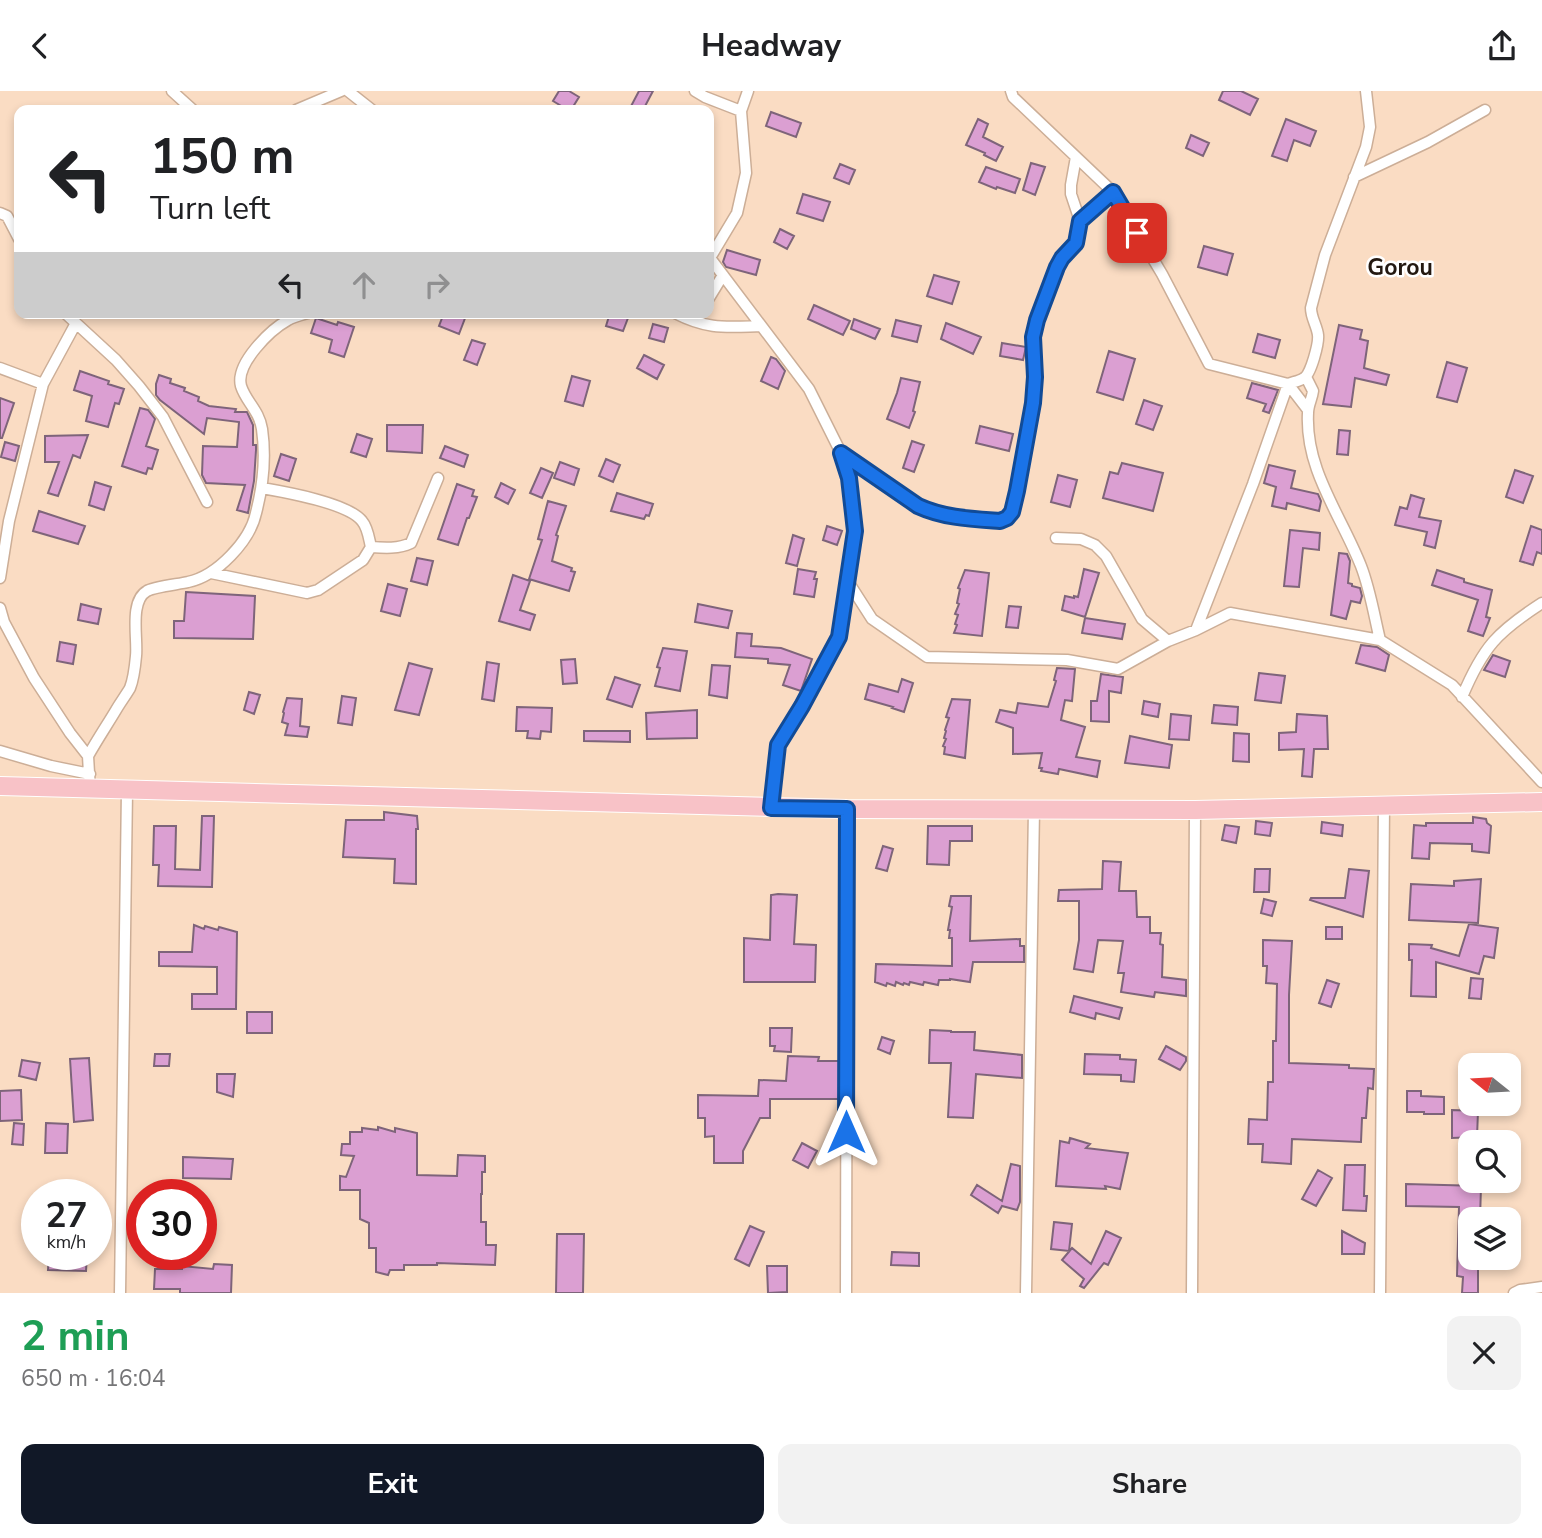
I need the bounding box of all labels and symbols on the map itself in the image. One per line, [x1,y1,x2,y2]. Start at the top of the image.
pin [1107,203,1167,263]
district label: Gorou [1367,252,1433,283]
north arrow [1458,1053,1521,1117]
position arrow [809,1095,883,1169]
speed limit sign: 30 [126,1179,217,1270]

